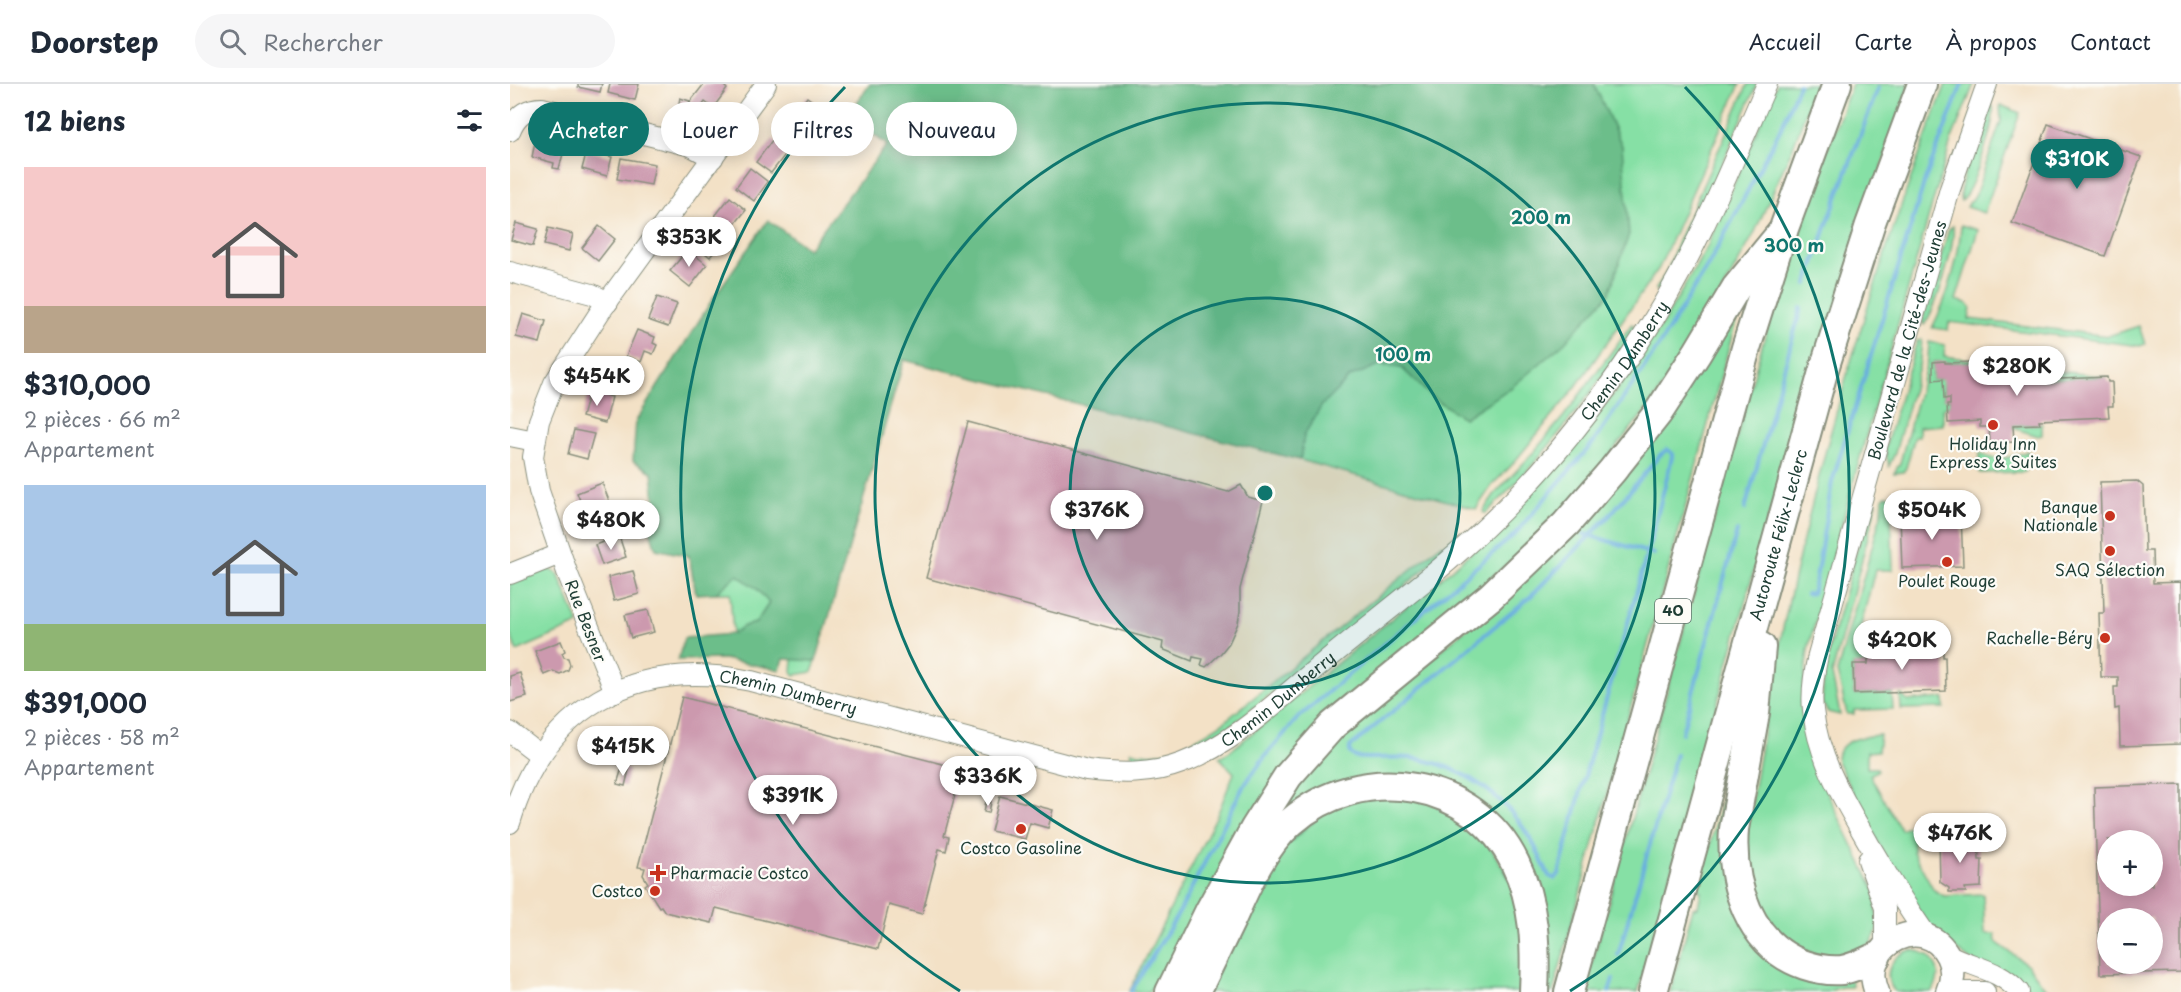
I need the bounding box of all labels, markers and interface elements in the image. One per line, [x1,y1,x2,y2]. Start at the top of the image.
search box [195,14,615,68]
text: Doorstep [30,20,159,63]
icon: search [216,25,249,58]
text: Rechercher [264,25,383,58]
text: Accueil [1749,25,1821,57]
text: Carte [1854,25,1912,57]
text: À propos [1945,25,2037,57]
text: Contact [2070,25,2151,57]
text: 12 biens [24,101,125,140]
chip: Acheter [528,102,649,156]
chip: Louer [661,102,759,156]
chip: Filtres [771,102,874,156]
chip: Nouveau [886,102,1017,156]
icon: filters [453,104,486,137]
pin: $310K [2035,139,2119,190]
text: $310K [2045,143,2109,173]
text: 200 m [1511,203,1571,230]
icon: home [201,206,309,314]
pin: $353K [647,217,731,268]
street label: Boulevard de la Cité-des-Jeunes [1861,218,1951,463]
text: $353K [656,221,722,251]
text: 300 m [1764,231,1824,258]
street label: Chemin Dumberry [1574,296,1673,425]
text: 100 m [1375,340,1431,367]
pin: $280K [1975,346,2059,397]
text: $280K [1982,350,2052,380]
pin: $454K [555,356,639,407]
text: $454K [563,360,631,390]
text: $310,000 [24,365,151,404]
text: 2 pièces · 66 m² [24,404,181,434]
marker: Holiday Inn Express & Suites [1986,418,2000,432]
place label: Holiday Inn Express & Suites [1929,431,2057,473]
text: Appartement [24,434,154,464]
street label: Autoroute Félix-Leclerc [1742,446,1812,623]
centre of rings [1255,483,1275,503]
pin: $376K [1055,490,1139,541]
pin: $504K [1890,490,1974,541]
text: $376K [1064,494,1130,524]
text: $504K [1898,494,1966,524]
place label: Banque Nationale [2023,494,2098,536]
pin: $480K [569,500,653,551]
text: $480K [577,504,645,534]
marker: Banque Nationale [2103,509,2117,523]
icon: home [201,524,309,632]
marker: SAQ Sélection [2103,544,2117,558]
marker: Poulet Rouge [1940,555,1954,569]
place label: SAQ Sélection [2055,557,2165,581]
place label: Poulet Rouge [1898,568,1996,592]
street label: Rue Besner [560,576,614,666]
road number: 40 [1655,599,1691,623]
pin: $420K [1860,620,1944,671]
text: $420K [1867,624,1937,654]
place label: Rachelle-Béry [1986,625,2093,649]
marker: Rachelle-Béry [2098,631,2112,645]
street label: Chemin Dumberry [1215,645,1340,752]
street label: Chemin Dumberry [718,663,860,720]
text: $391,000 [24,683,147,722]
text: 2 pièces · 58 m² [24,722,180,752]
pin: $415K [581,726,665,777]
text: $415K [591,730,655,760]
text: Appartement [24,752,154,782]
pin: $336K [946,756,1030,807]
text: $336K [954,760,1022,790]
pin: $391K [751,775,835,826]
text: $391K [762,779,824,809]
pin: $476K [1918,813,2002,864]
text: $476K [1927,817,1993,847]
marker: Costco Gasoline [1014,822,1028,836]
map controls [2097,830,2163,974]
button: + [2097,830,2163,896]
place label: Costco Gasoline [960,835,1082,859]
place label: Pharmacie Costco [670,860,809,884]
marker: Pharmacie Costco [651,866,665,880]
place label: Costco [592,878,643,902]
marker: Costco [648,884,662,898]
button: − [2097,908,2163,974]

